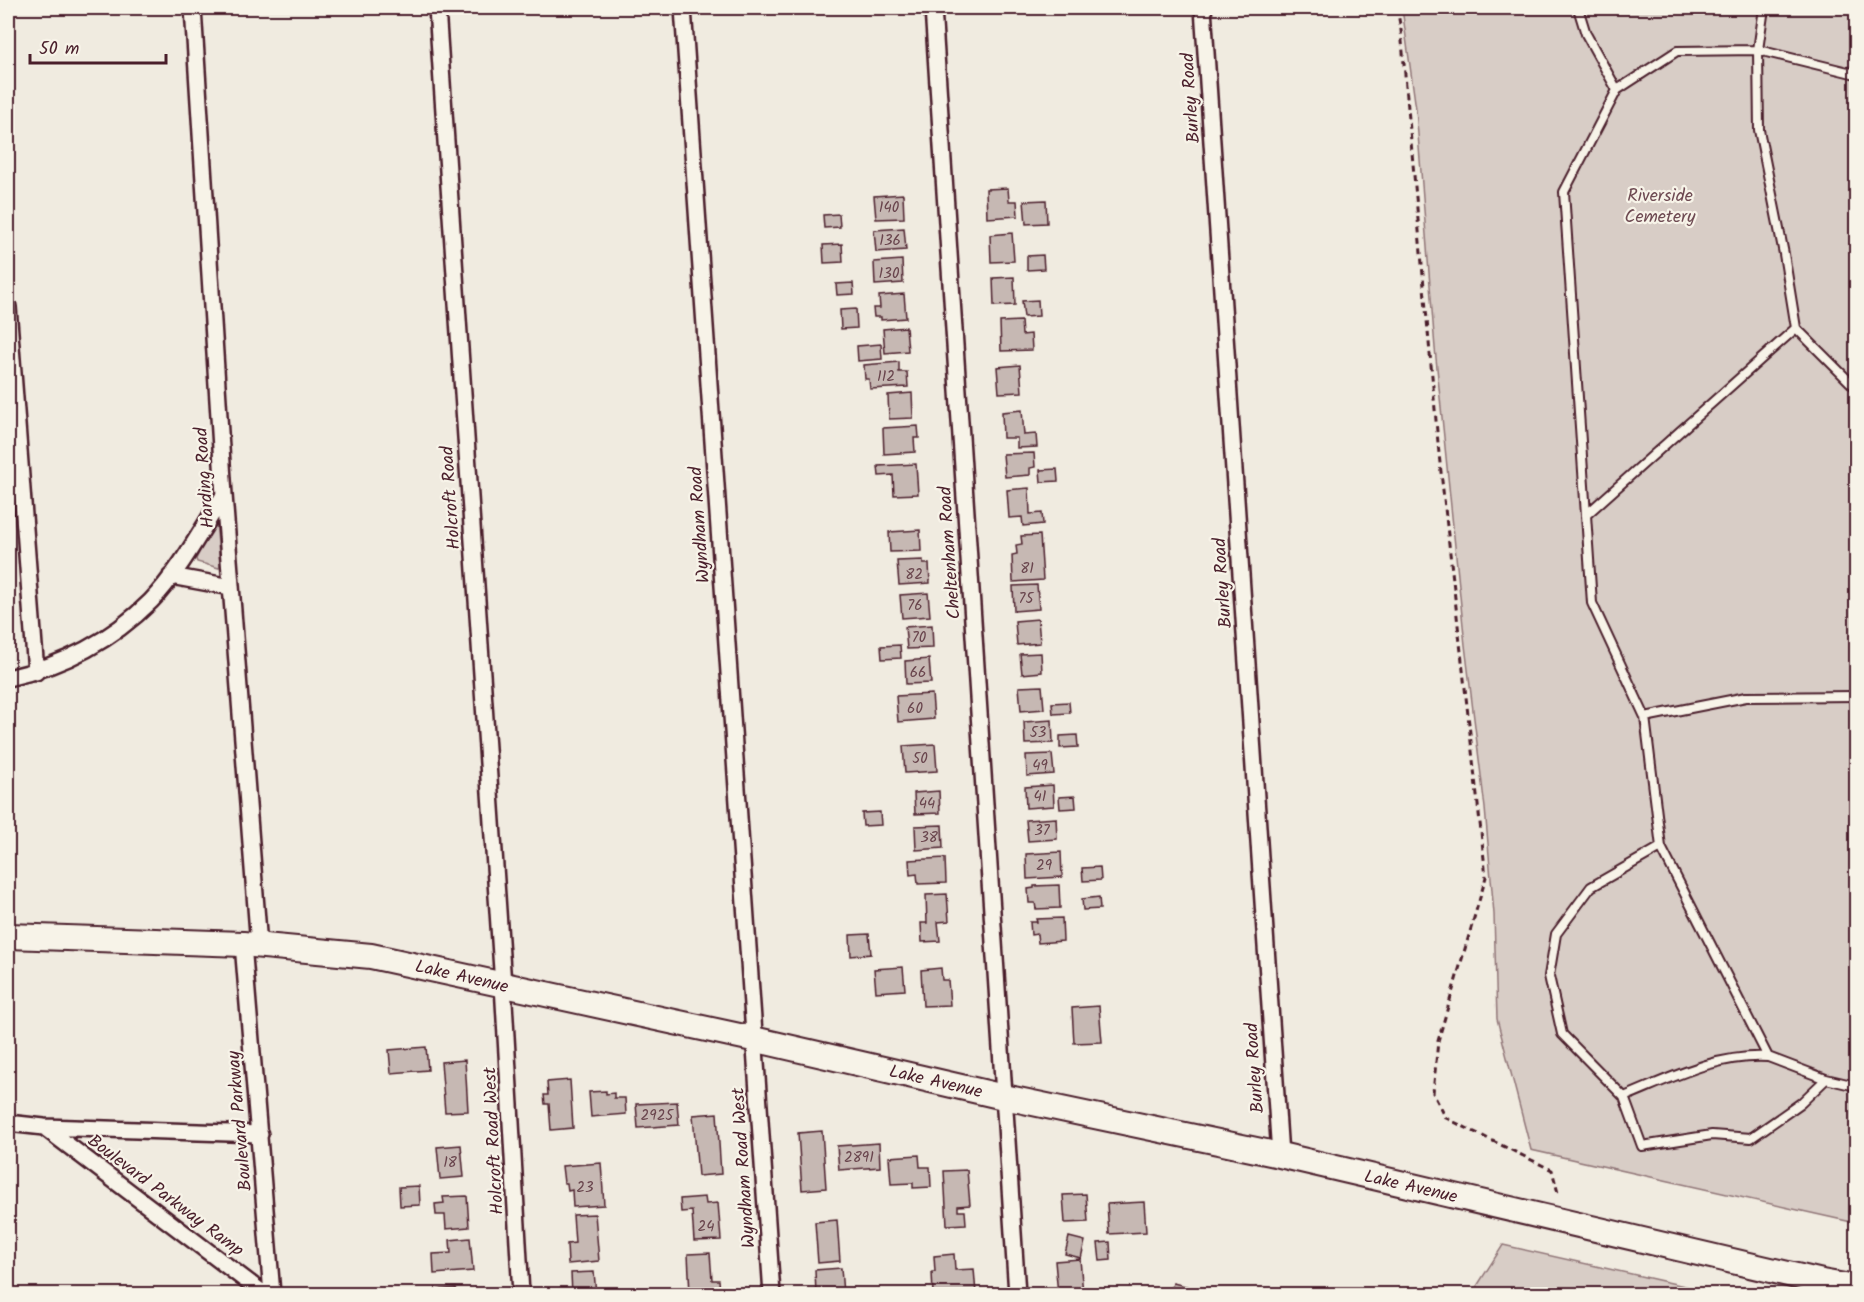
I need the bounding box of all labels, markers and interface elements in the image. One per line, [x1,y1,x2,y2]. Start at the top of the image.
scale bar [30,27,166,65]
text: 50 m [39,35,79,64]
street label: Burley Road [1174,51,1209,144]
park label: Riverside Cemetery [1625,182,1696,232]
house number: 140 [879,196,900,220]
house number: 136 [879,229,901,253]
house number: 130 [879,262,900,286]
house number: 112 [877,365,895,389]
street label: Harding Road [187,425,223,529]
street label: Holcroft Road [433,444,470,551]
street label: Wyndham Road [682,465,719,584]
street label: Cheltenham Road [931,484,970,620]
street label: Burley Road [1206,536,1241,629]
house number: 81 [1020,557,1034,581]
house number: 82 [905,563,923,587]
house number: 75 [1019,587,1034,611]
house number: 76 [907,594,923,618]
house number: 70 [912,626,927,650]
house number: 66 [910,661,926,685]
house number: 60 [907,697,923,721]
house number: 53 [1030,721,1047,745]
house number: 50 [912,747,928,771]
house number: 49 [1032,754,1048,778]
house number: 41 [1034,785,1047,809]
house number: 44 [919,792,935,816]
house number: 37 [1034,819,1051,843]
house number: 38 [920,826,939,850]
house number: 29 [1036,854,1053,878]
street label: Lake Avenue [412,953,511,1002]
street label: Burley Road [1238,1021,1273,1114]
street label: Boulevard Parkway [220,1049,261,1192]
street label: Lake Avenue [886,1058,985,1107]
street label: Holcroft Road West [476,1065,513,1215]
street label: Wyndham Road West [724,1086,765,1249]
house number: 2925 [641,1104,674,1128]
street label: Boulevard Parkway Ramp [81,1128,250,1265]
house number: 2891 [844,1146,874,1170]
house number: 18 [443,1151,458,1175]
street label: Lake Avenue [1361,1163,1460,1212]
house number: 23 [576,1176,594,1200]
house number: 24 [698,1215,714,1239]

